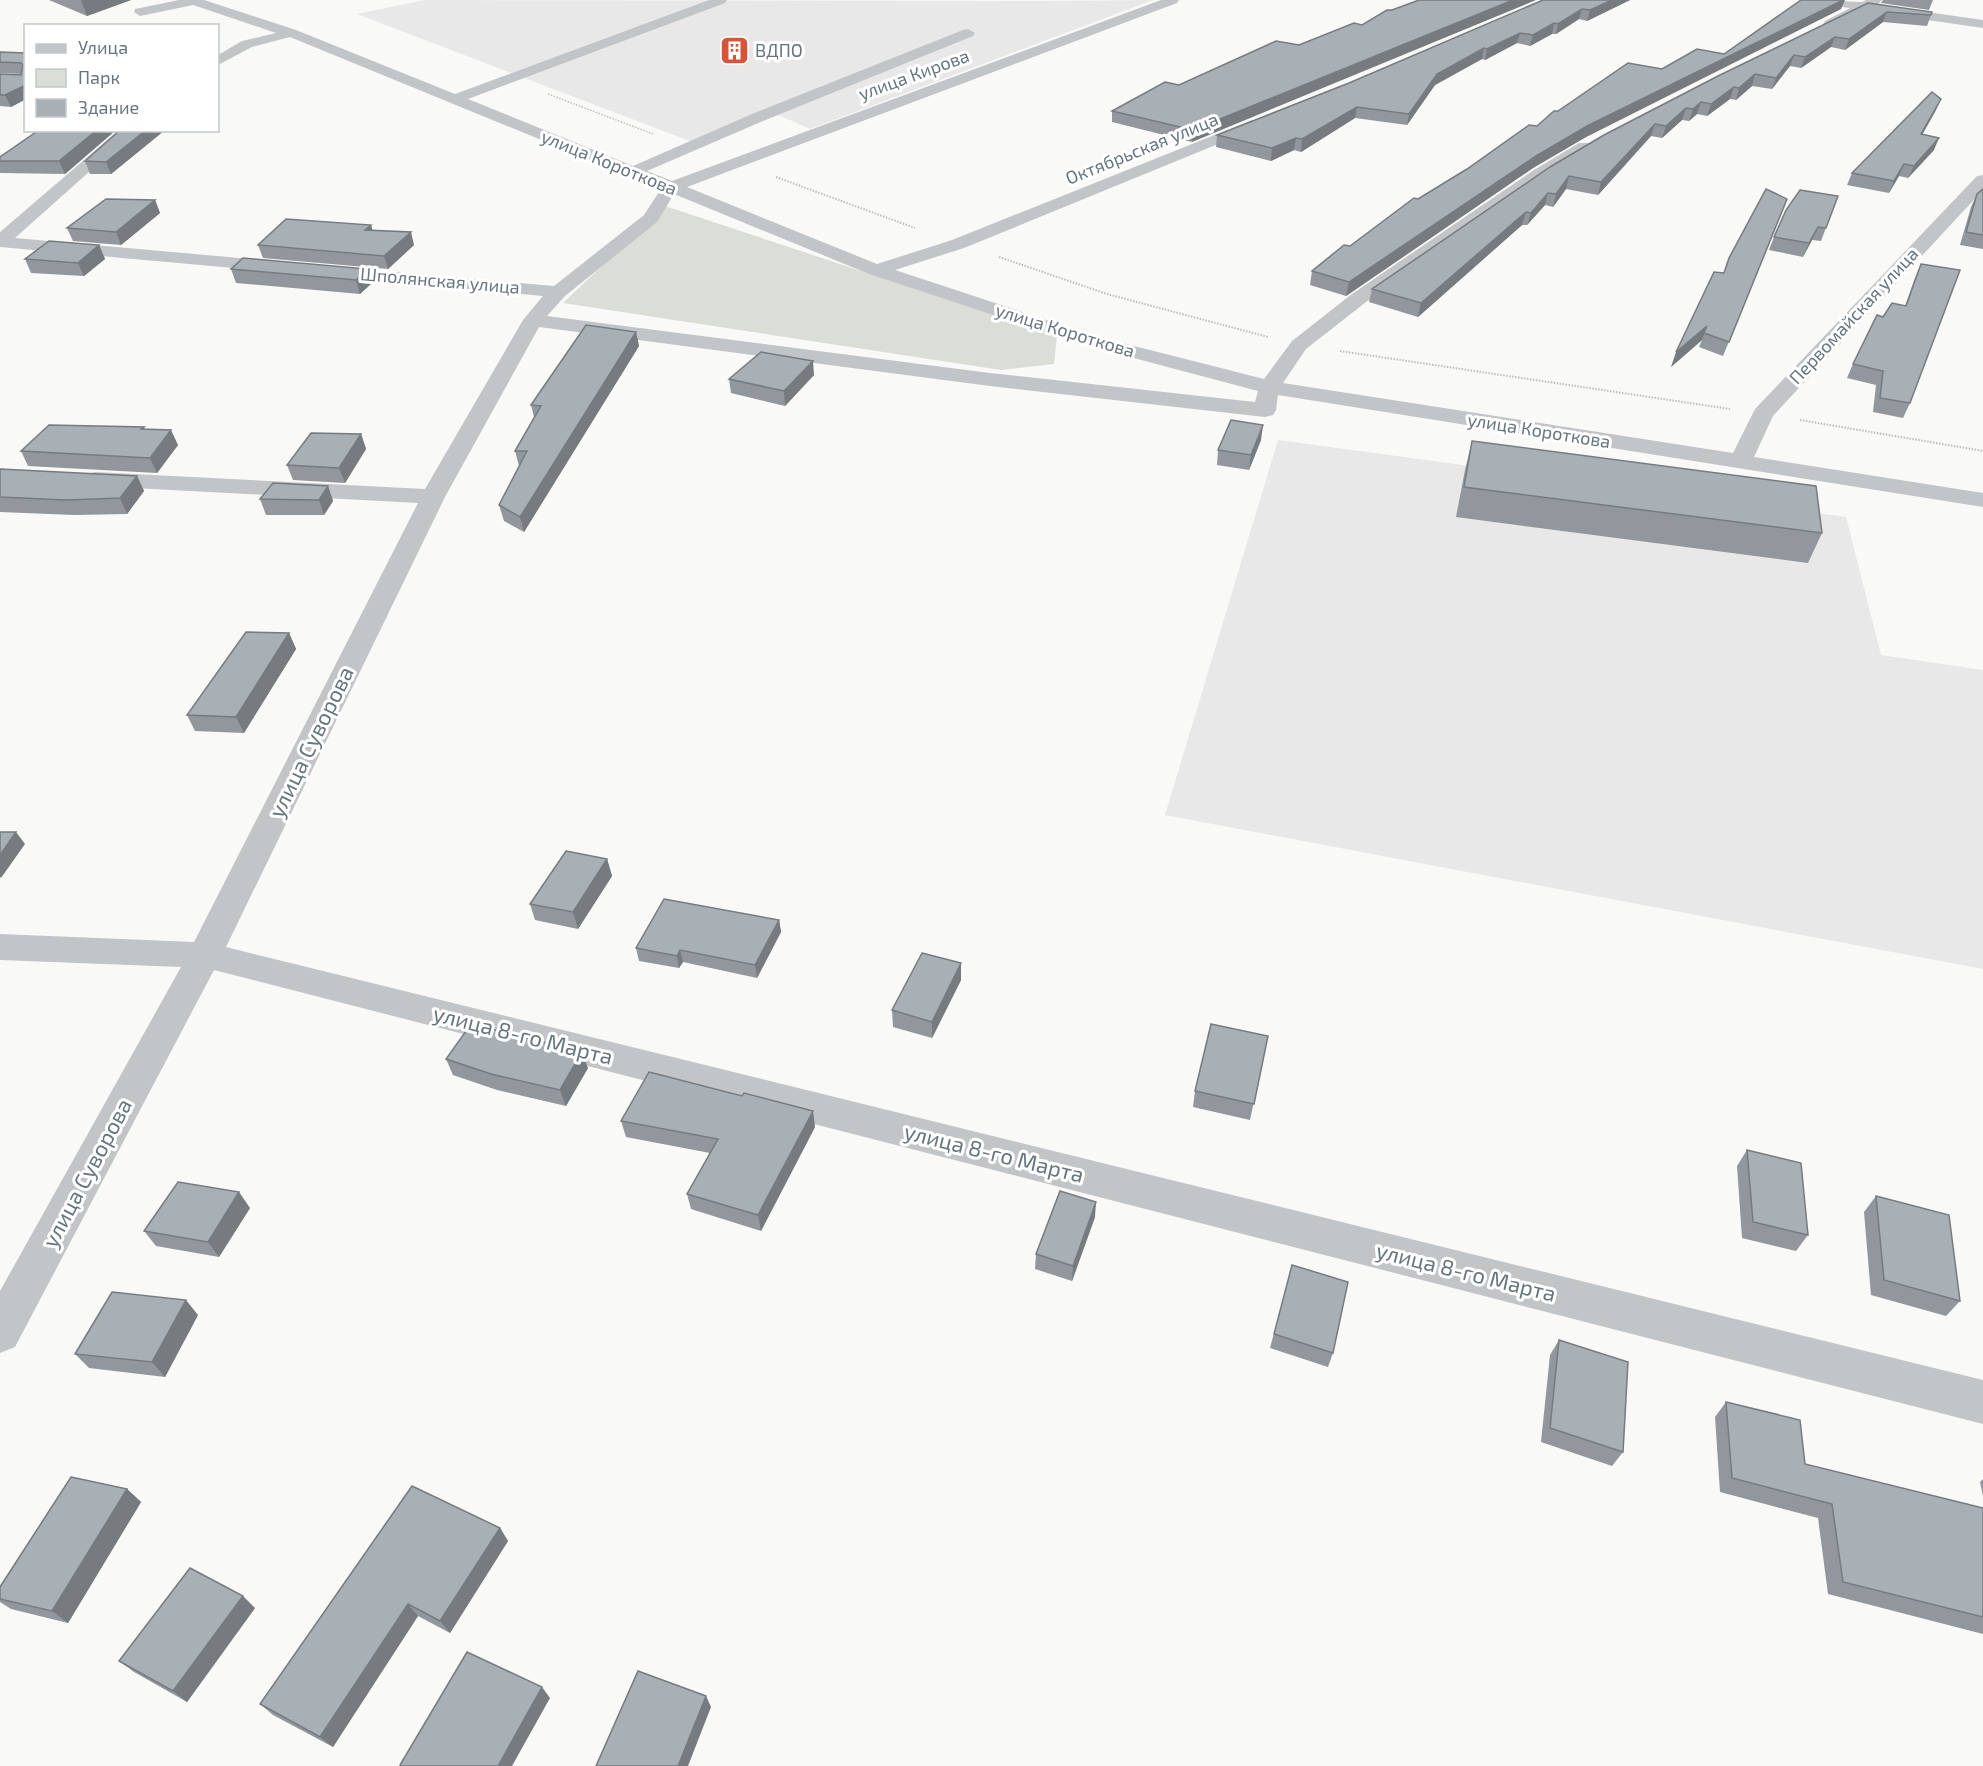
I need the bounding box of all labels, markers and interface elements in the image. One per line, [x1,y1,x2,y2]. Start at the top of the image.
legend [24,24,219,132]
building icon: ВДПО [718,35,750,67]
text: Улица [78,36,128,58]
place label: ВДПО [755,39,803,61]
street label: улица Кирова [855,44,972,104]
text: Парк [78,66,120,88]
text: Здание [78,96,139,118]
street label: Октябрьская улица [1062,107,1221,189]
street label: улица Короткова [538,125,680,199]
street label: Первомайская улица [1784,242,1922,388]
street label: Шполянская улица [359,262,521,298]
street label: улица Короткова [993,298,1138,362]
street label: улица Короткова [1466,408,1612,452]
street label: улица Суворова [262,662,359,822]
street label: улица 8-го Марта [430,999,616,1070]
street label: улица Суворова [36,1094,137,1252]
street label: улица 8-го Марта [901,1117,1087,1188]
street label: улица 8-го Марта [1373,1236,1559,1307]

